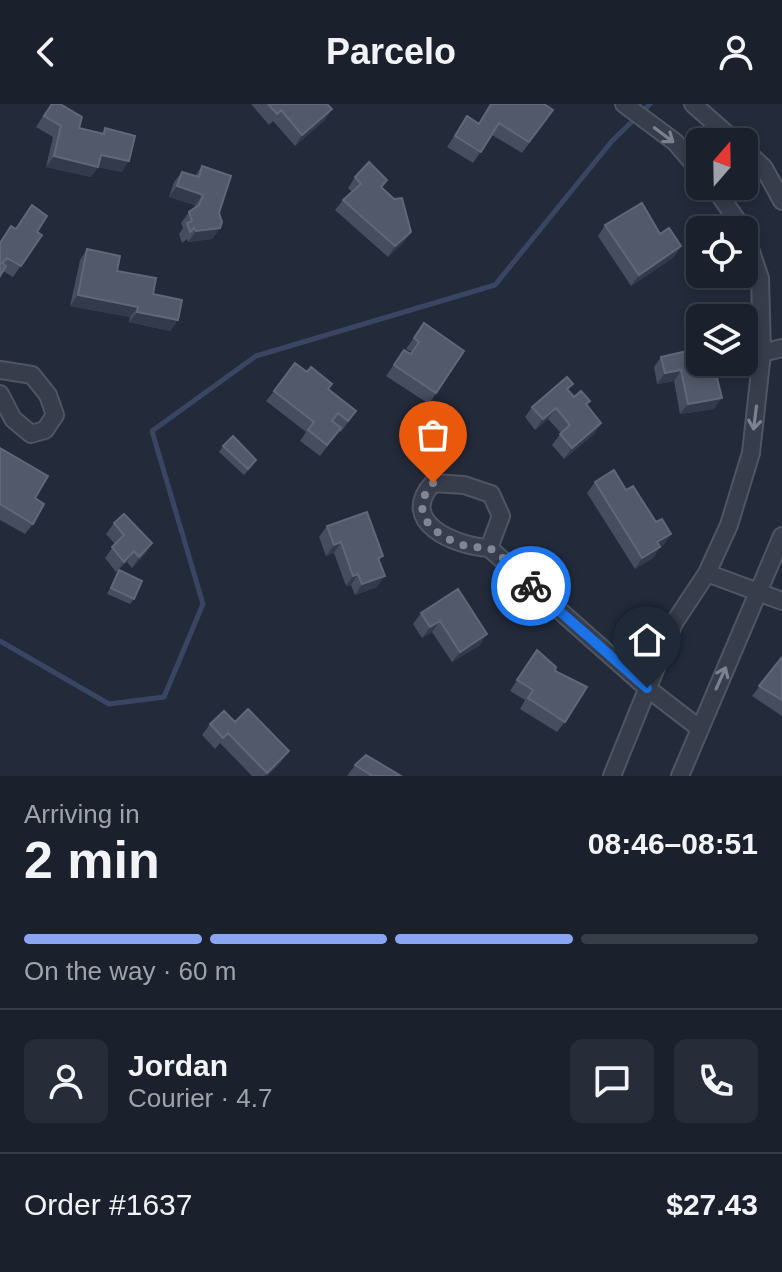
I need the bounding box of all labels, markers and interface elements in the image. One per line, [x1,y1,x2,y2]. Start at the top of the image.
icon: back [24,30,68,74]
icon: person [714,30,758,74]
text: Parcelo [326,31,456,72]
one-way arrow [653,126,674,143]
north arrow [686,128,758,200]
map controls [686,128,758,376]
button: locate [686,216,758,288]
button: layers [686,304,758,376]
pin [399,401,467,483]
one-way arrow [747,404,762,430]
icon: bag [411,413,455,457]
courier [491,546,571,626]
icon: bike [509,564,553,608]
pin [613,606,681,688]
icon: home [625,618,669,662]
one-way arrow [714,667,729,691]
text: Arriving in [24,799,140,829]
text: 08:46–08:51 [588,827,758,860]
text: 2 min [24,831,160,889]
text: On the way · 60 m [24,956,236,986]
button: person [24,1039,108,1123]
button: chat [570,1039,654,1123]
button: phone [674,1039,758,1123]
text: Jordan [128,1049,228,1082]
text: Courier · 4.7 [128,1083,273,1113]
text: Order #1637 [24,1188,192,1221]
text: $27.43 [666,1188,758,1221]

